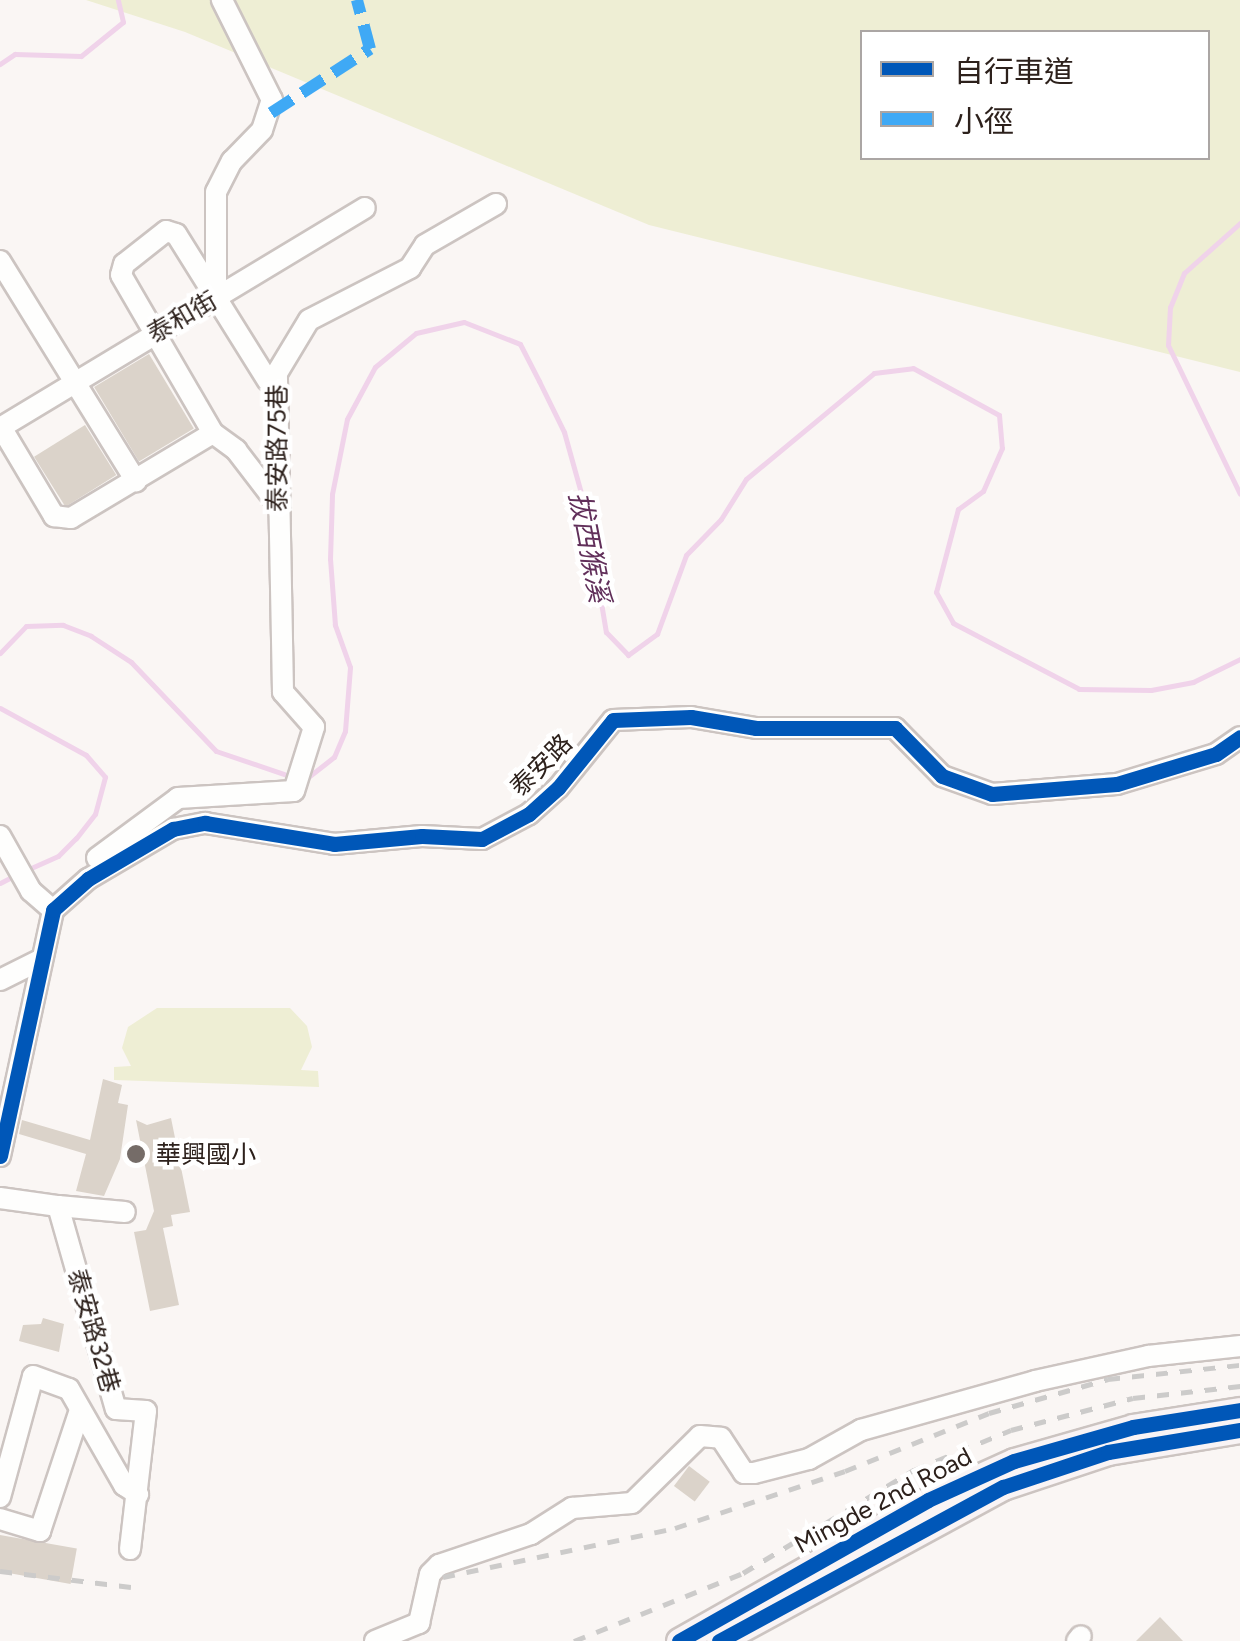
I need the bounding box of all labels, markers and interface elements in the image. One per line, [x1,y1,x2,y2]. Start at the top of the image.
legend [860,30,1210,160]
text: 自行車道 [954,53,1074,90]
text: 小徑 [954,103,1014,140]
street label: 泰和街 [142,285,222,349]
street label: 泰安路75巷 [262,384,292,512]
water label: 拔西猴溪 [563,489,617,605]
street label: 泰安路 [504,728,578,802]
place label: 華興國小 [156,1139,256,1169]
marker: 華興國小 [125,1143,147,1165]
street label: 泰安路32巷 [62,1266,126,1396]
street label: Mingde 2nd Road [789,1441,977,1559]

